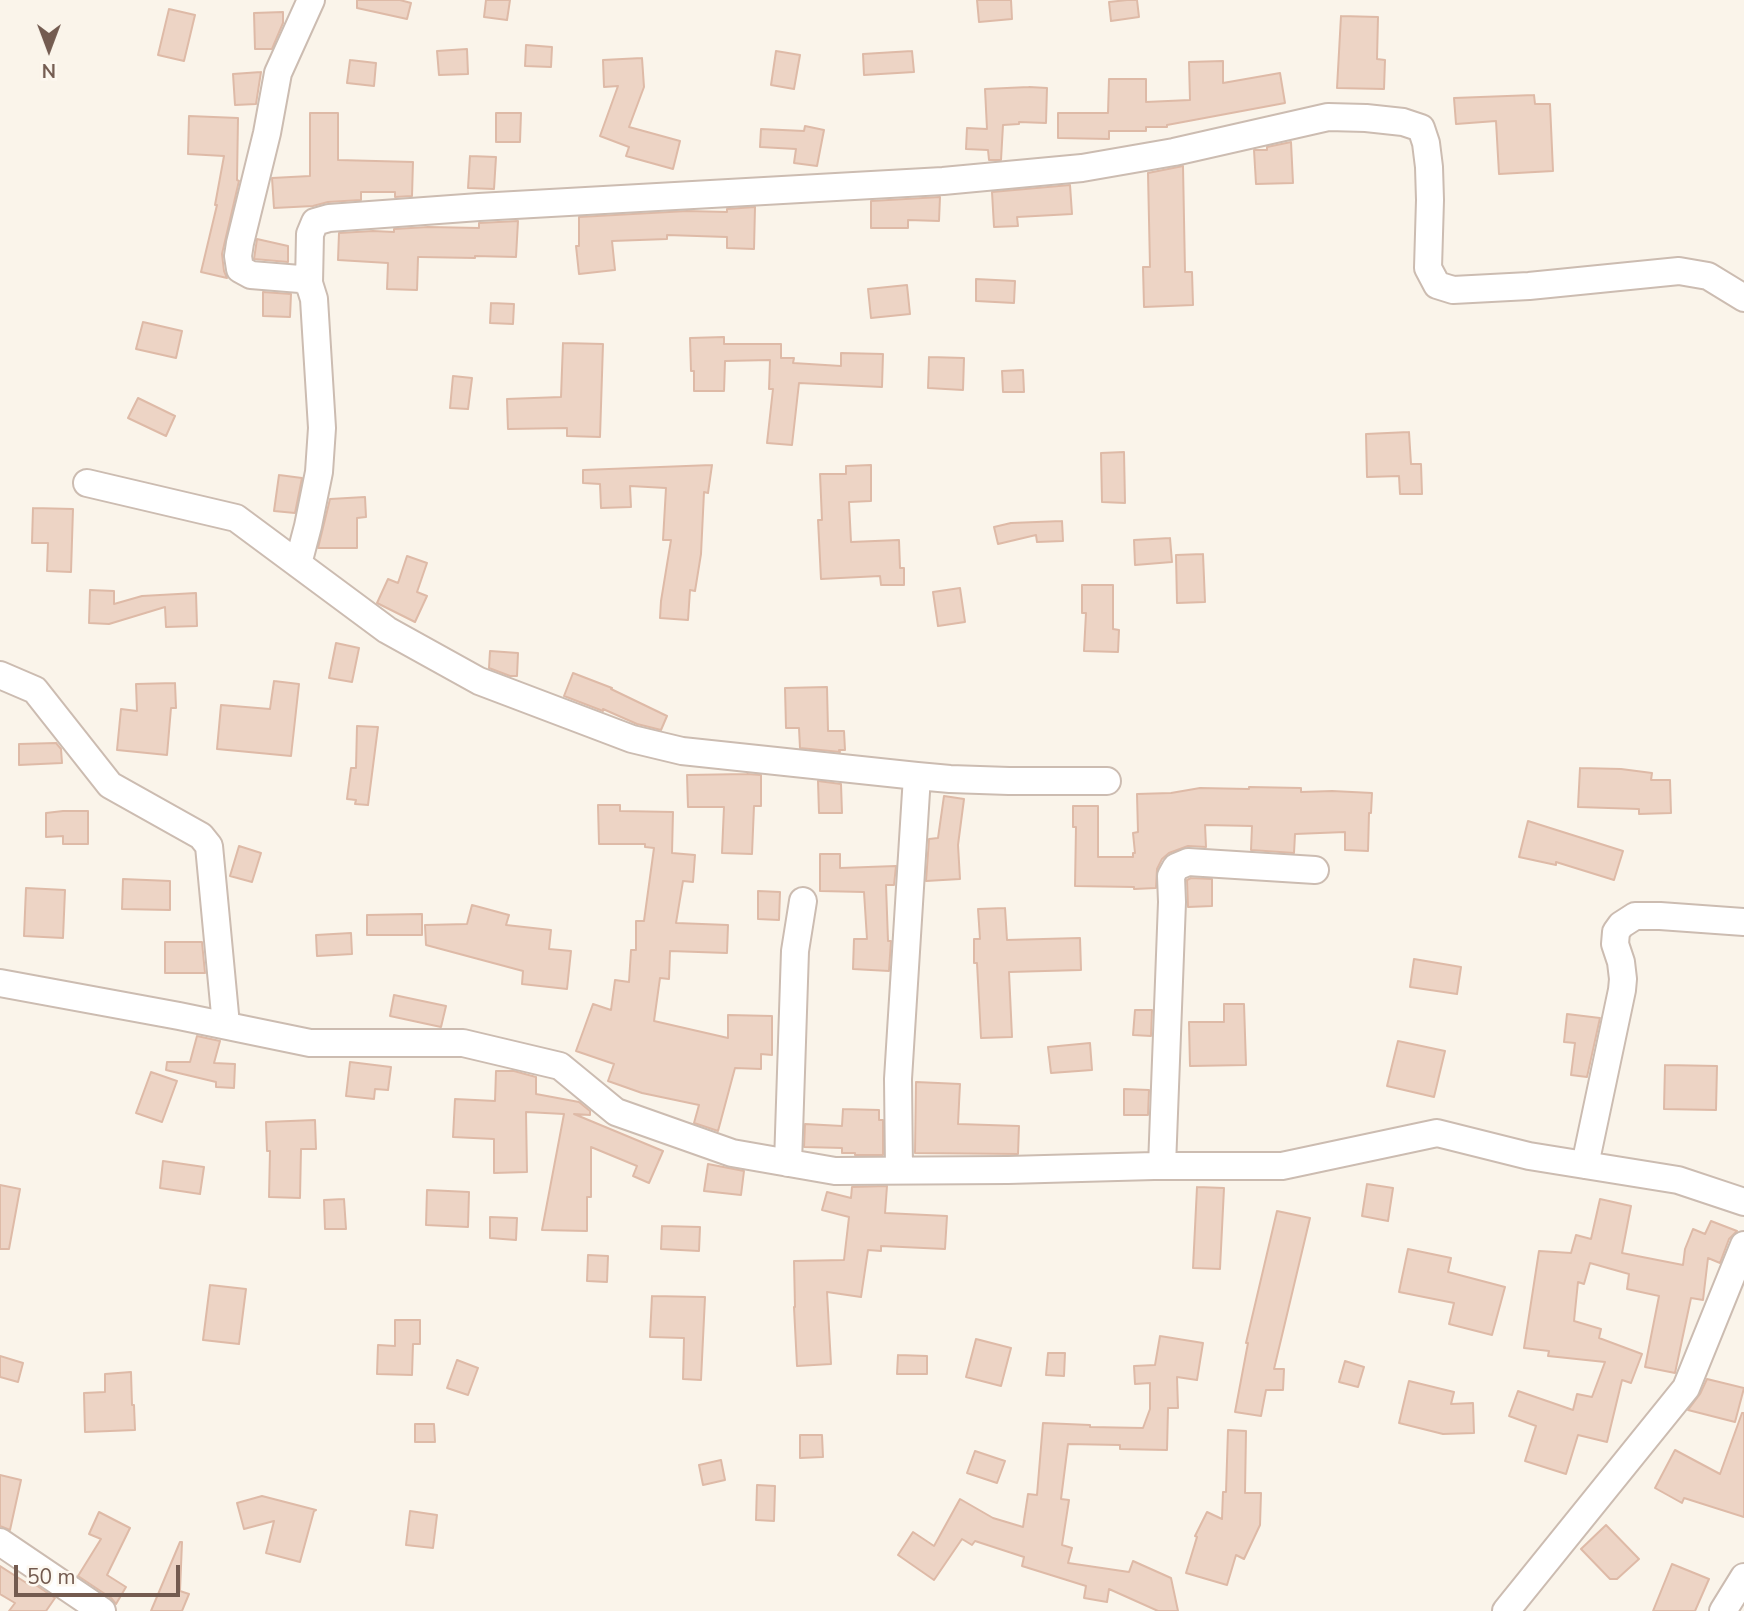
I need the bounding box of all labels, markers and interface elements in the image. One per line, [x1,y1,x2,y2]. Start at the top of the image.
north arrow [14,14,84,84]
text: N [42,57,56,83]
scale bar [18,1552,184,1596]
text: 50 m [27,1563,76,1591]

